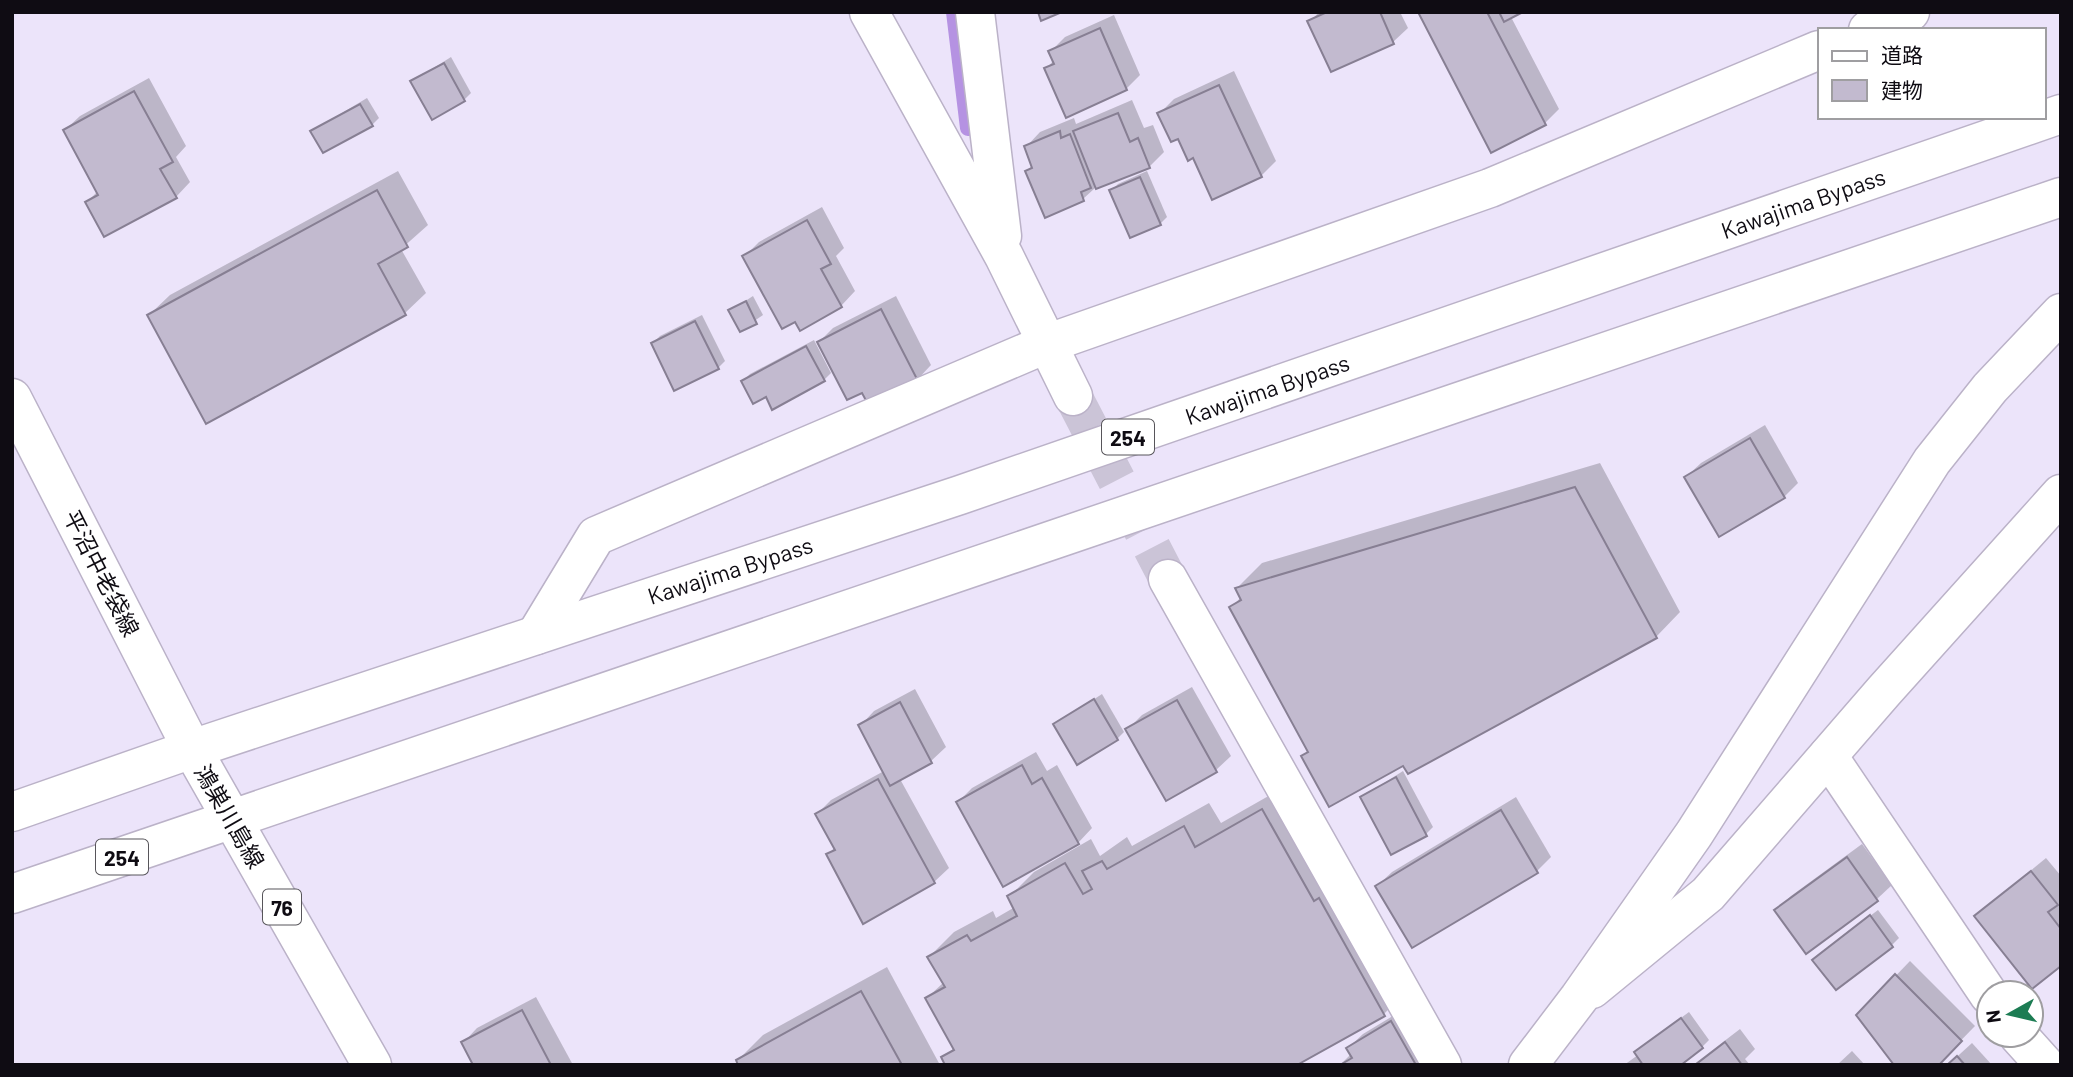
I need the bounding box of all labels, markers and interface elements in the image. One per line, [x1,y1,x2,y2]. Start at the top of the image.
legend [1818,28,2045,119]
text: 道路 [1881,42,1923,67]
text: 建物 [1881,77,1923,102]
street label: Kawajima Bypass [1717,162,1889,244]
street label: Kawajima Bypass [1181,348,1353,430]
road number: 254 [1102,420,1154,454]
street label: 平沼中老袋線 [58,505,146,641]
street label: Kawajima Bypass [644,530,816,610]
street label: 鴻巣川島線 [189,759,271,873]
road number: 254 [96,840,148,874]
road number: 76 [263,890,301,925]
north arrow [1975,979,2045,1049]
text: N [1980,1009,2005,1024]

